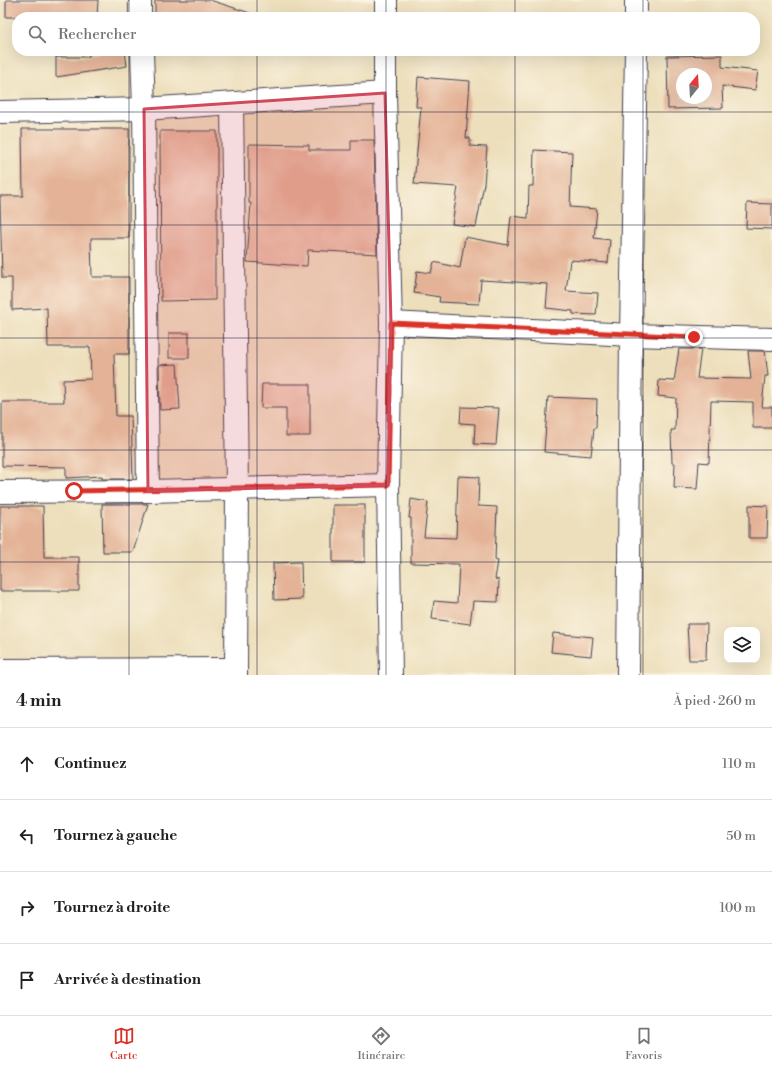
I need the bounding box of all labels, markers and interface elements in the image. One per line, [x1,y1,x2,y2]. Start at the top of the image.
search box [12,12,760,56]
icon: search [26,23,48,45]
text: Rechercher [58,25,137,44]
north arrow [676,68,712,104]
route end [685,328,703,346]
route start [65,482,83,500]
map controls [724,627,760,663]
button: layers [724,627,760,663]
text: 4 min [16,690,61,712]
text: À pied · 260 m [673,693,756,709]
icon: ahead [16,753,38,775]
text: Continuez [54,754,126,773]
text: 110 m [722,756,756,772]
icon: left [16,825,38,847]
text: Tournez à gauche [54,826,177,845]
text: 50 m [726,828,756,844]
icon: right [16,897,38,919]
text: Tournez à droite [54,898,170,917]
text: 100 m [720,900,756,916]
icon: arrive [16,969,38,991]
text: Arrivée à destination [54,970,201,989]
tab: Carte [110,1025,137,1063]
tab: Itinéraire [357,1025,405,1063]
tab: Favoris [625,1025,662,1063]

